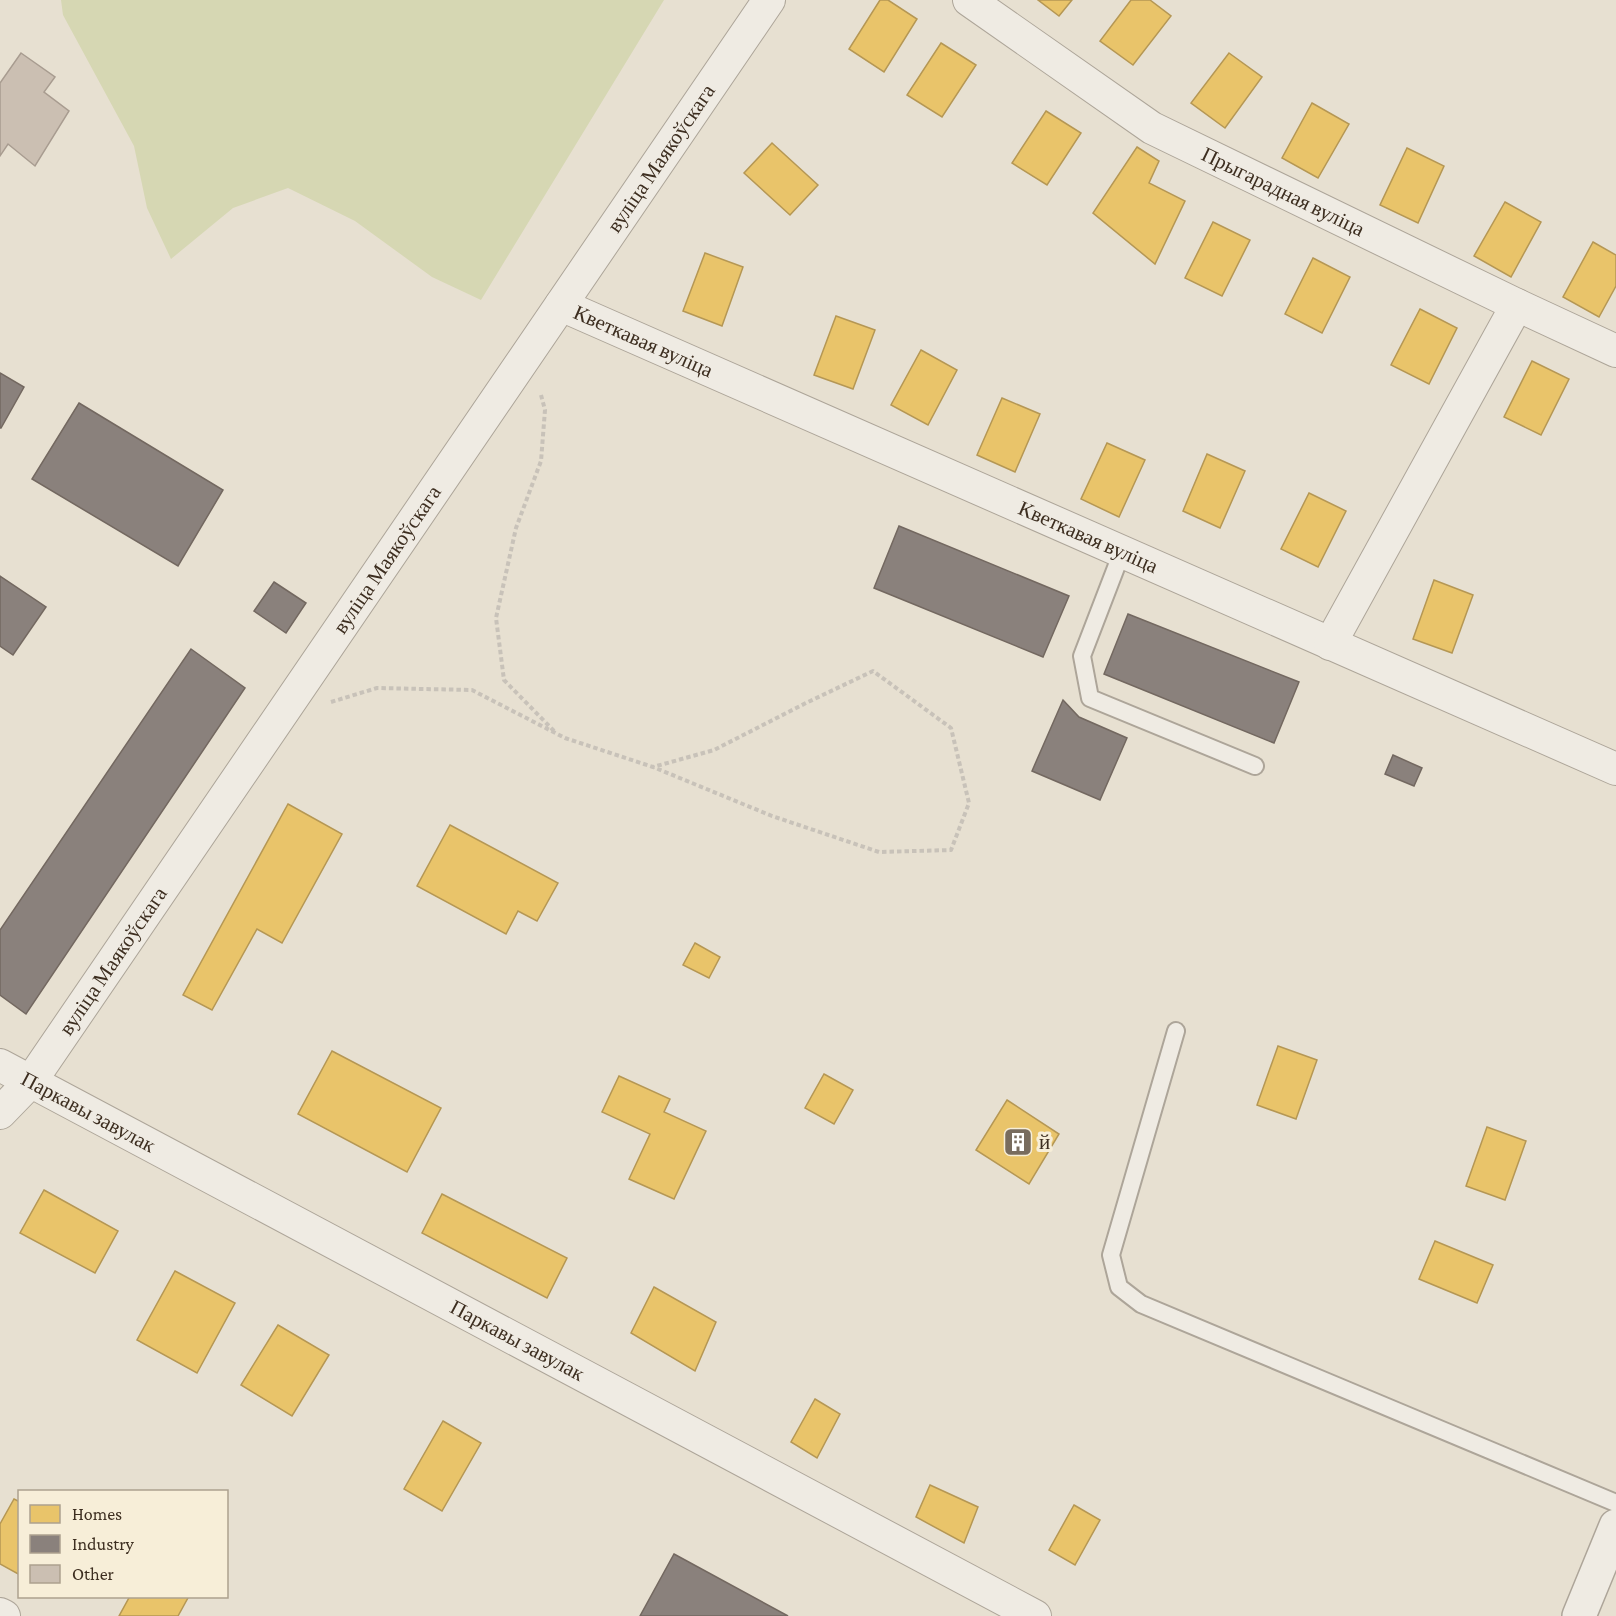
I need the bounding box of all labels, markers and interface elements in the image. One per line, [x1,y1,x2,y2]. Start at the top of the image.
street label: вуліца Маякоўскага [602,79,720,237]
street label: Прыгарадная вуліца [1198,142,1369,242]
street label: Кветкавая вуліца [570,300,717,383]
street label: вуліца Маякоўскага [328,480,446,638]
street label: Кветкавая вуліца [1015,496,1162,578]
street label: вуліца Маякоўскага [54,882,172,1039]
street label: Паркавы завулак [17,1066,160,1158]
building icon: й [1002,1126,1034,1158]
place label: й [1039,1130,1050,1154]
street label: Паркавы завулак [446,1295,589,1386]
legend [18,1490,228,1598]
text: Homes [72,1504,122,1524]
text: Industry [72,1534,135,1554]
text: Other [72,1564,115,1584]

